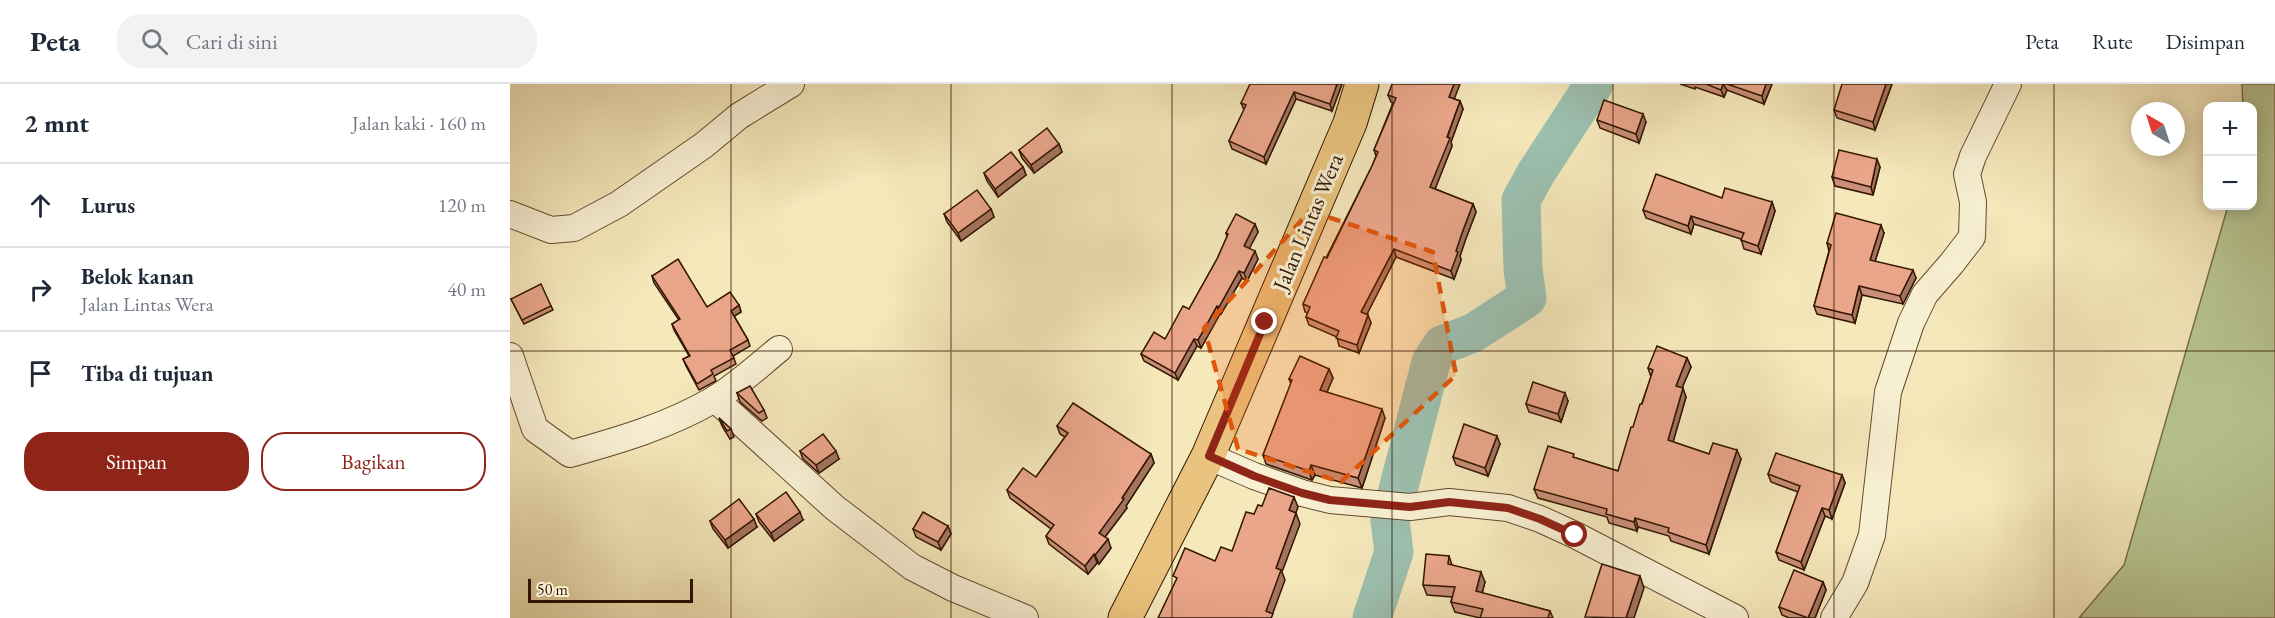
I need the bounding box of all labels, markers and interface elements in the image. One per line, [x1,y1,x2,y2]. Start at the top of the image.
search box [117,14,537,68]
text: Peta [30,23,81,59]
icon: search [138,25,171,58]
text: Cari di sini [186,27,278,56]
text: Peta [2025,28,2059,55]
text: Rute [2092,28,2133,55]
text: Disimpan [2166,28,2245,55]
north arrow [2131,102,2185,156]
map controls [2203,102,2257,210]
button: + [2203,102,2257,156]
text: 2 mnt [24,106,89,140]
text: Jalan kaki · 160 m [352,110,486,136]
street label: Jalan Lintas Wera [1265,149,1350,297]
button: − [2203,156,2257,210]
icon: ahead [24,189,57,222]
text: Lurus [81,191,135,220]
text: 120 m [438,192,486,218]
text: Belok kanan [81,262,194,291]
icon: right [24,273,57,306]
text: 40 m [447,276,486,302]
text: Jalan Lintas Wera [81,291,214,317]
route end [1251,308,1277,334]
icon: arrive [24,357,57,390]
text: Tiba di tujuan [81,359,213,388]
button: Simpan [24,432,249,491]
button: Bagikan [261,432,486,491]
route start [1561,521,1587,547]
scale bar [528,576,693,604]
text: 50 m [537,579,568,600]

